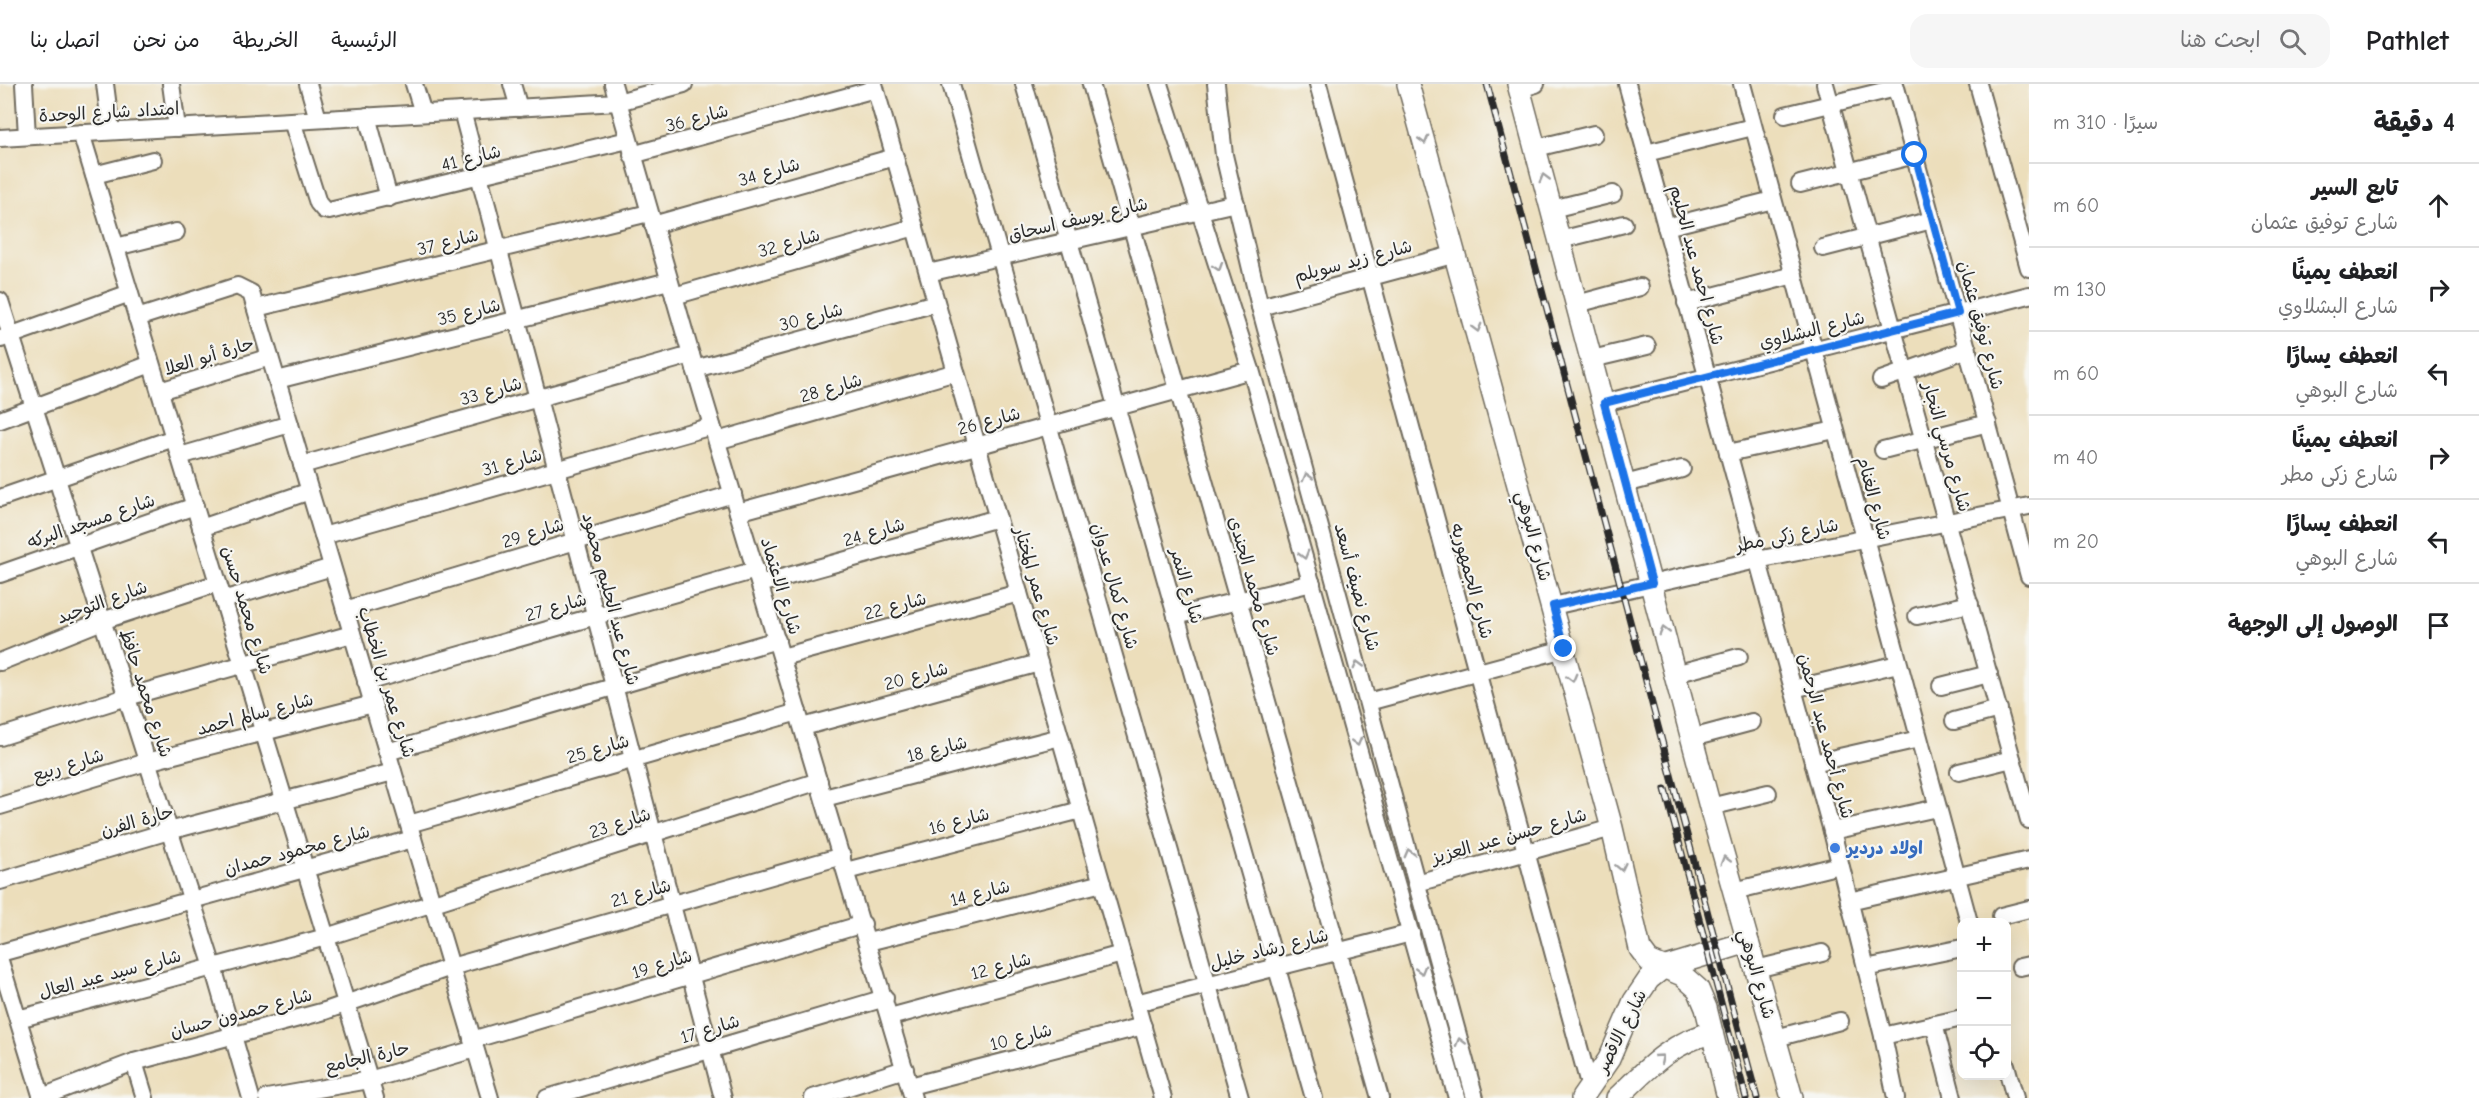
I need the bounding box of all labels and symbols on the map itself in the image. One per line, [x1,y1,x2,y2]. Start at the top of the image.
street label: امتداد شارع الوحدة [38,98,180,128]
street label: شارع 36 [664,100,731,138]
one-way arrow [1417,135,1430,145]
street label: شارع 41 [439,141,503,177]
route start [1901,141,1927,167]
street label: شارع 34 [736,154,802,192]
one-way arrow [1539,174,1551,184]
street label: شارع احمد عبد الحليم [1662,183,1728,348]
street label: شارع يوسف اسحاق [1006,193,1150,247]
street label: شارع 37 [415,225,481,261]
street label: شارع 32 [756,225,823,263]
street label: شارع زيد سويلم [1292,236,1415,290]
street label: شارع توفيق عثمان [1952,258,2008,392]
one-way arrow [1211,261,1223,272]
street label: شارع 35 [436,295,503,331]
street label: شارع 30 [777,299,846,337]
street label: شارع البشلاوي [1757,307,1867,356]
one-way arrow [1470,322,1482,333]
street label: حارة أبو العلا [162,333,257,380]
street label: شارع 28 [798,370,865,408]
street label: شارع 33 [458,373,525,411]
street label: شارع مرسي النجار [1913,378,1975,516]
street label: شارع 26 [955,403,1023,441]
street label: شارع 31 [480,444,545,482]
street label: شارع الغنام [1849,454,1895,543]
one-way arrow [1301,472,1314,482]
street label: شارع البوهي [1507,489,1556,585]
street label: شارع مسجد البركه [25,490,158,554]
street label: شارع عبد الحليم محمود [574,511,644,688]
street label: شارع 29 [499,514,567,554]
street label: شارع 24 [841,514,908,552]
street label: شارع محمد الجندى [1223,514,1283,658]
street label: شارع زكى مطر [1732,514,1841,558]
street label: شارع كمال عدوان [1086,521,1143,652]
street label: شارع نصيف أسعد [1328,521,1384,654]
street label: شارع الجمهوريه [1445,521,1497,641]
street label: شارع عمر المختار [1008,522,1064,648]
street label: شارع الاعتماد [755,535,805,638]
street label: شارع محمد حسن [216,543,276,677]
street label: شارع النمر [1164,544,1207,627]
one-way arrow [1296,550,1309,560]
street label: شارع التوحيد [54,576,151,629]
street label: شارع 22 [862,588,929,626]
street label: شارع 27 [523,589,590,627]
street label: شارع عمر بن الخطاب [353,604,419,760]
street label: شارع محمد حافظ [114,626,176,760]
one-way arrow [1659,626,1672,636]
route end [1550,635,1576,661]
street label: شارع أحمد عبد الرحمن [1792,651,1858,821]
street label: شارع 20 [882,658,951,696]
one-way arrow [1353,660,1365,671]
one-way arrow [1565,673,1578,683]
street label: شارع سالم احمد [195,689,316,743]
street label: شارع 25 [564,731,632,769]
street label: شارع 18 [905,732,970,768]
one-way arrow [1350,737,1362,747]
street label: شارع ربيع [30,745,107,788]
street label: حارة الفرن [98,801,176,842]
street label: شارع 16 [927,803,992,841]
street label: شارع 23 [587,804,654,844]
street label: شارع حسن عبد العزيز [1427,804,1590,870]
street label: شارع محمود حمدان [222,821,372,881]
place label: اولاد دردير [1845,838,1923,859]
marker: اولاد دردير [1828,841,1842,855]
one-way arrow [1403,848,1416,858]
one-way arrow [1720,855,1732,866]
one-way arrow [1614,862,1627,872]
street label: شارع 21 [609,875,674,913]
street label: شارع 14 [948,876,1012,912]
street label: شارع رشاد خليل [1207,925,1331,975]
street label: شارع البوهي [1729,927,1779,1023]
street label: شارع سيد عبد العال [37,945,184,1005]
street label: شارع 19 [630,945,695,984]
street label: شارع 12 [969,948,1034,986]
one-way arrow [1414,965,1426,975]
street label: شارع حمدون حسان [168,984,315,1044]
street label: شارع الاقصر [1591,986,1652,1079]
street label: شارع 17 [678,1011,742,1049]
street label: شارع 10 [988,1020,1054,1056]
one-way arrow [1455,1037,1467,1047]
street label: حارة الجامع [323,1038,412,1079]
one-way arrow [1653,1054,1664,1065]

